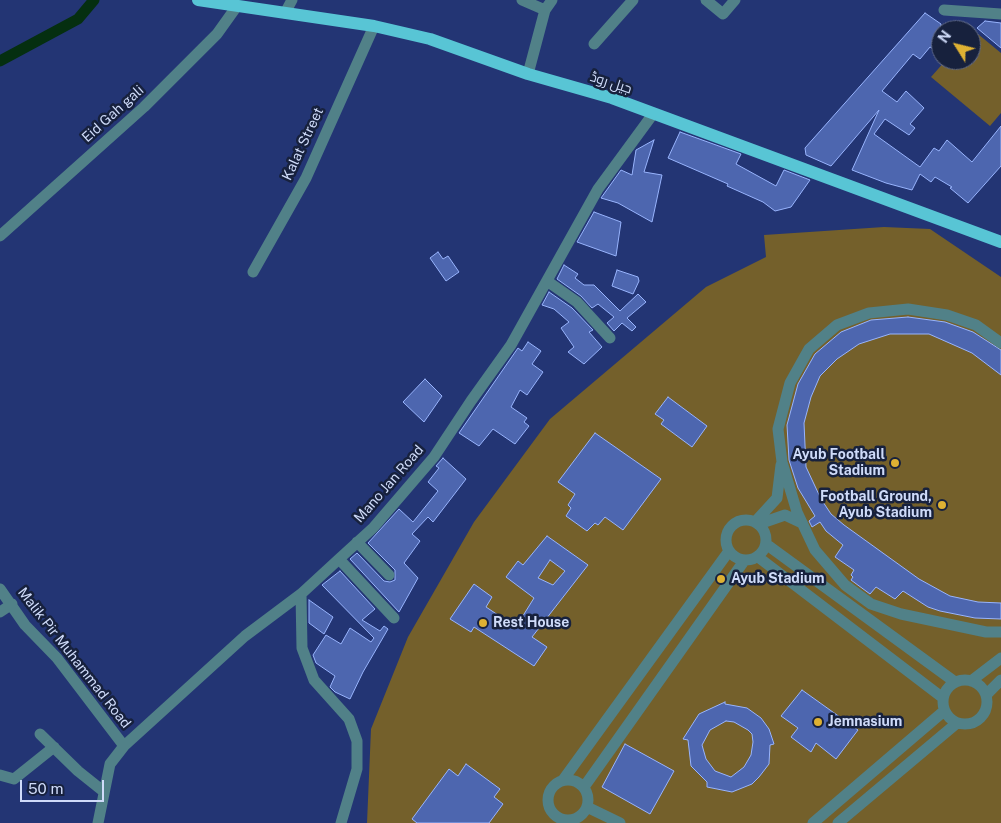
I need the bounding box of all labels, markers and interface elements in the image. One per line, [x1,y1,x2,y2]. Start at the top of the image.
north arrow [931,20,981,70]
text: N [935,28,954,46]
street label: جیل روڈ [588,68,634,98]
street label: Eid Gah gali [79,82,147,146]
street label: Kalat Street [279,105,327,183]
street label: Mano Jan Road [351,442,427,526]
place label: Ayub Football Stadium [792,447,885,480]
marker: Ayub Football Stadium [889,457,901,469]
place label: Football Ground, Ayub Stadium [820,489,932,522]
marker: Football Ground, Ayub Stadium [936,499,948,511]
place label: Ayub Stadium [731,571,825,587]
marker: Ayub Stadium [715,573,727,585]
street label: Malik Pir Muhammad Road [14,584,134,732]
place label: Rest House [493,615,569,631]
marker: Rest House [477,617,489,629]
place label: Jemnasium [828,714,902,730]
marker: Jemnasium [812,716,824,728]
scale bar [22,770,106,802]
text: 50 m [28,780,63,797]

